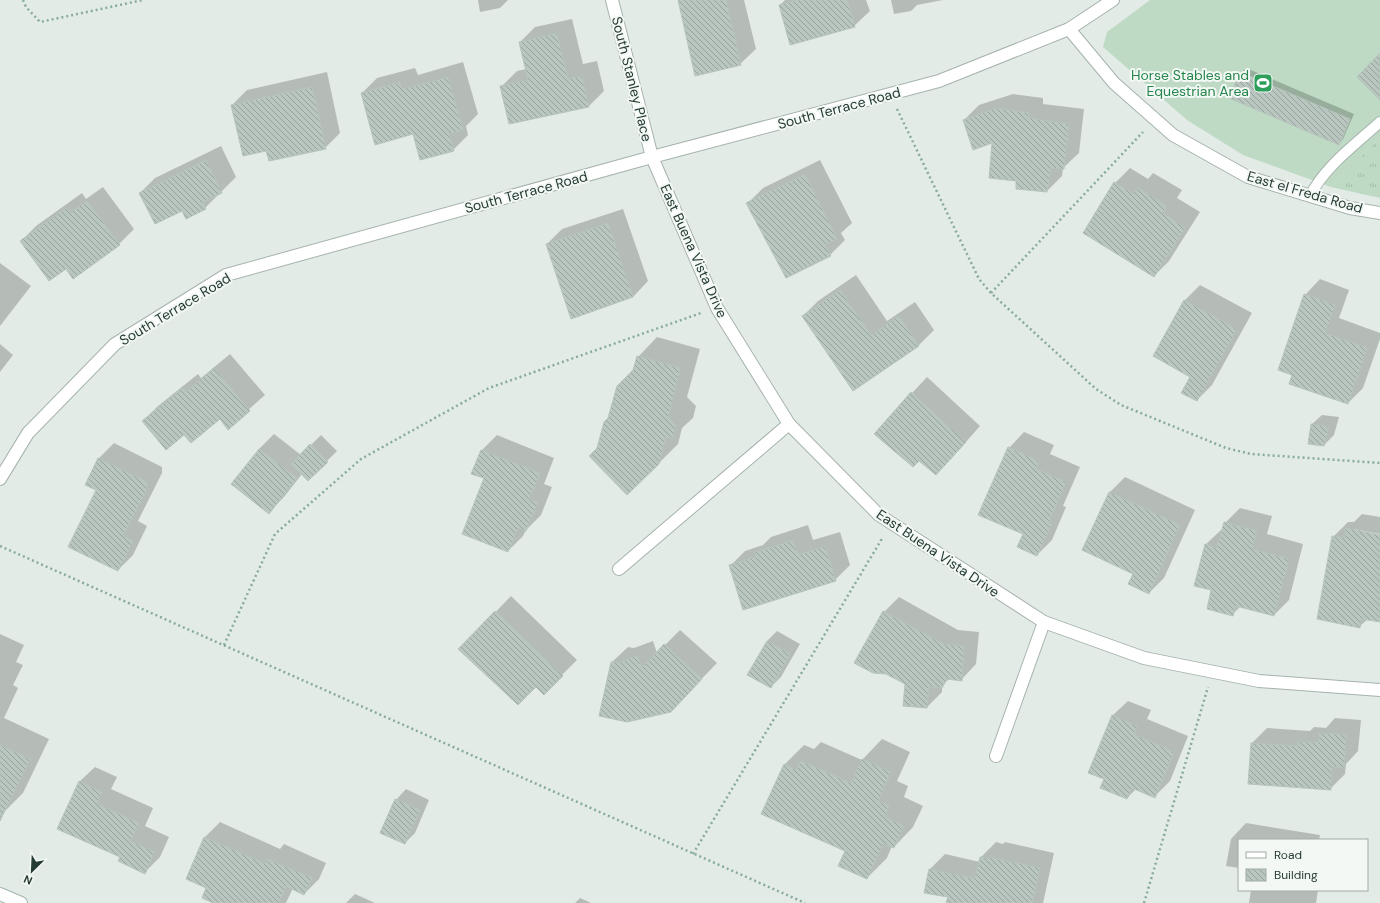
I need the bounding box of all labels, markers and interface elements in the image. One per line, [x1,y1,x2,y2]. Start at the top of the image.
street label: South Stanley Place [608,15,656,143]
place label: Horse Stables and Equestrian Area [1131,66,1249,100]
sports icon: Horse Stables and Equestrian Area [1252,72,1274,94]
street label: South Terrace Road [776,83,902,133]
street label: South Terrace Road [463,167,589,217]
street label: East el Freda Road [1245,167,1365,217]
street label: East Buena Vista Drive [656,181,732,321]
street label: South Terrace Road [116,269,234,349]
street label: East Buena Vista Drive [873,505,1003,601]
legend [1238,839,1368,891]
text: Road [1274,847,1302,863]
north arrow [12,851,52,891]
text: Building [1274,867,1318,883]
text: N [21,872,34,888]

